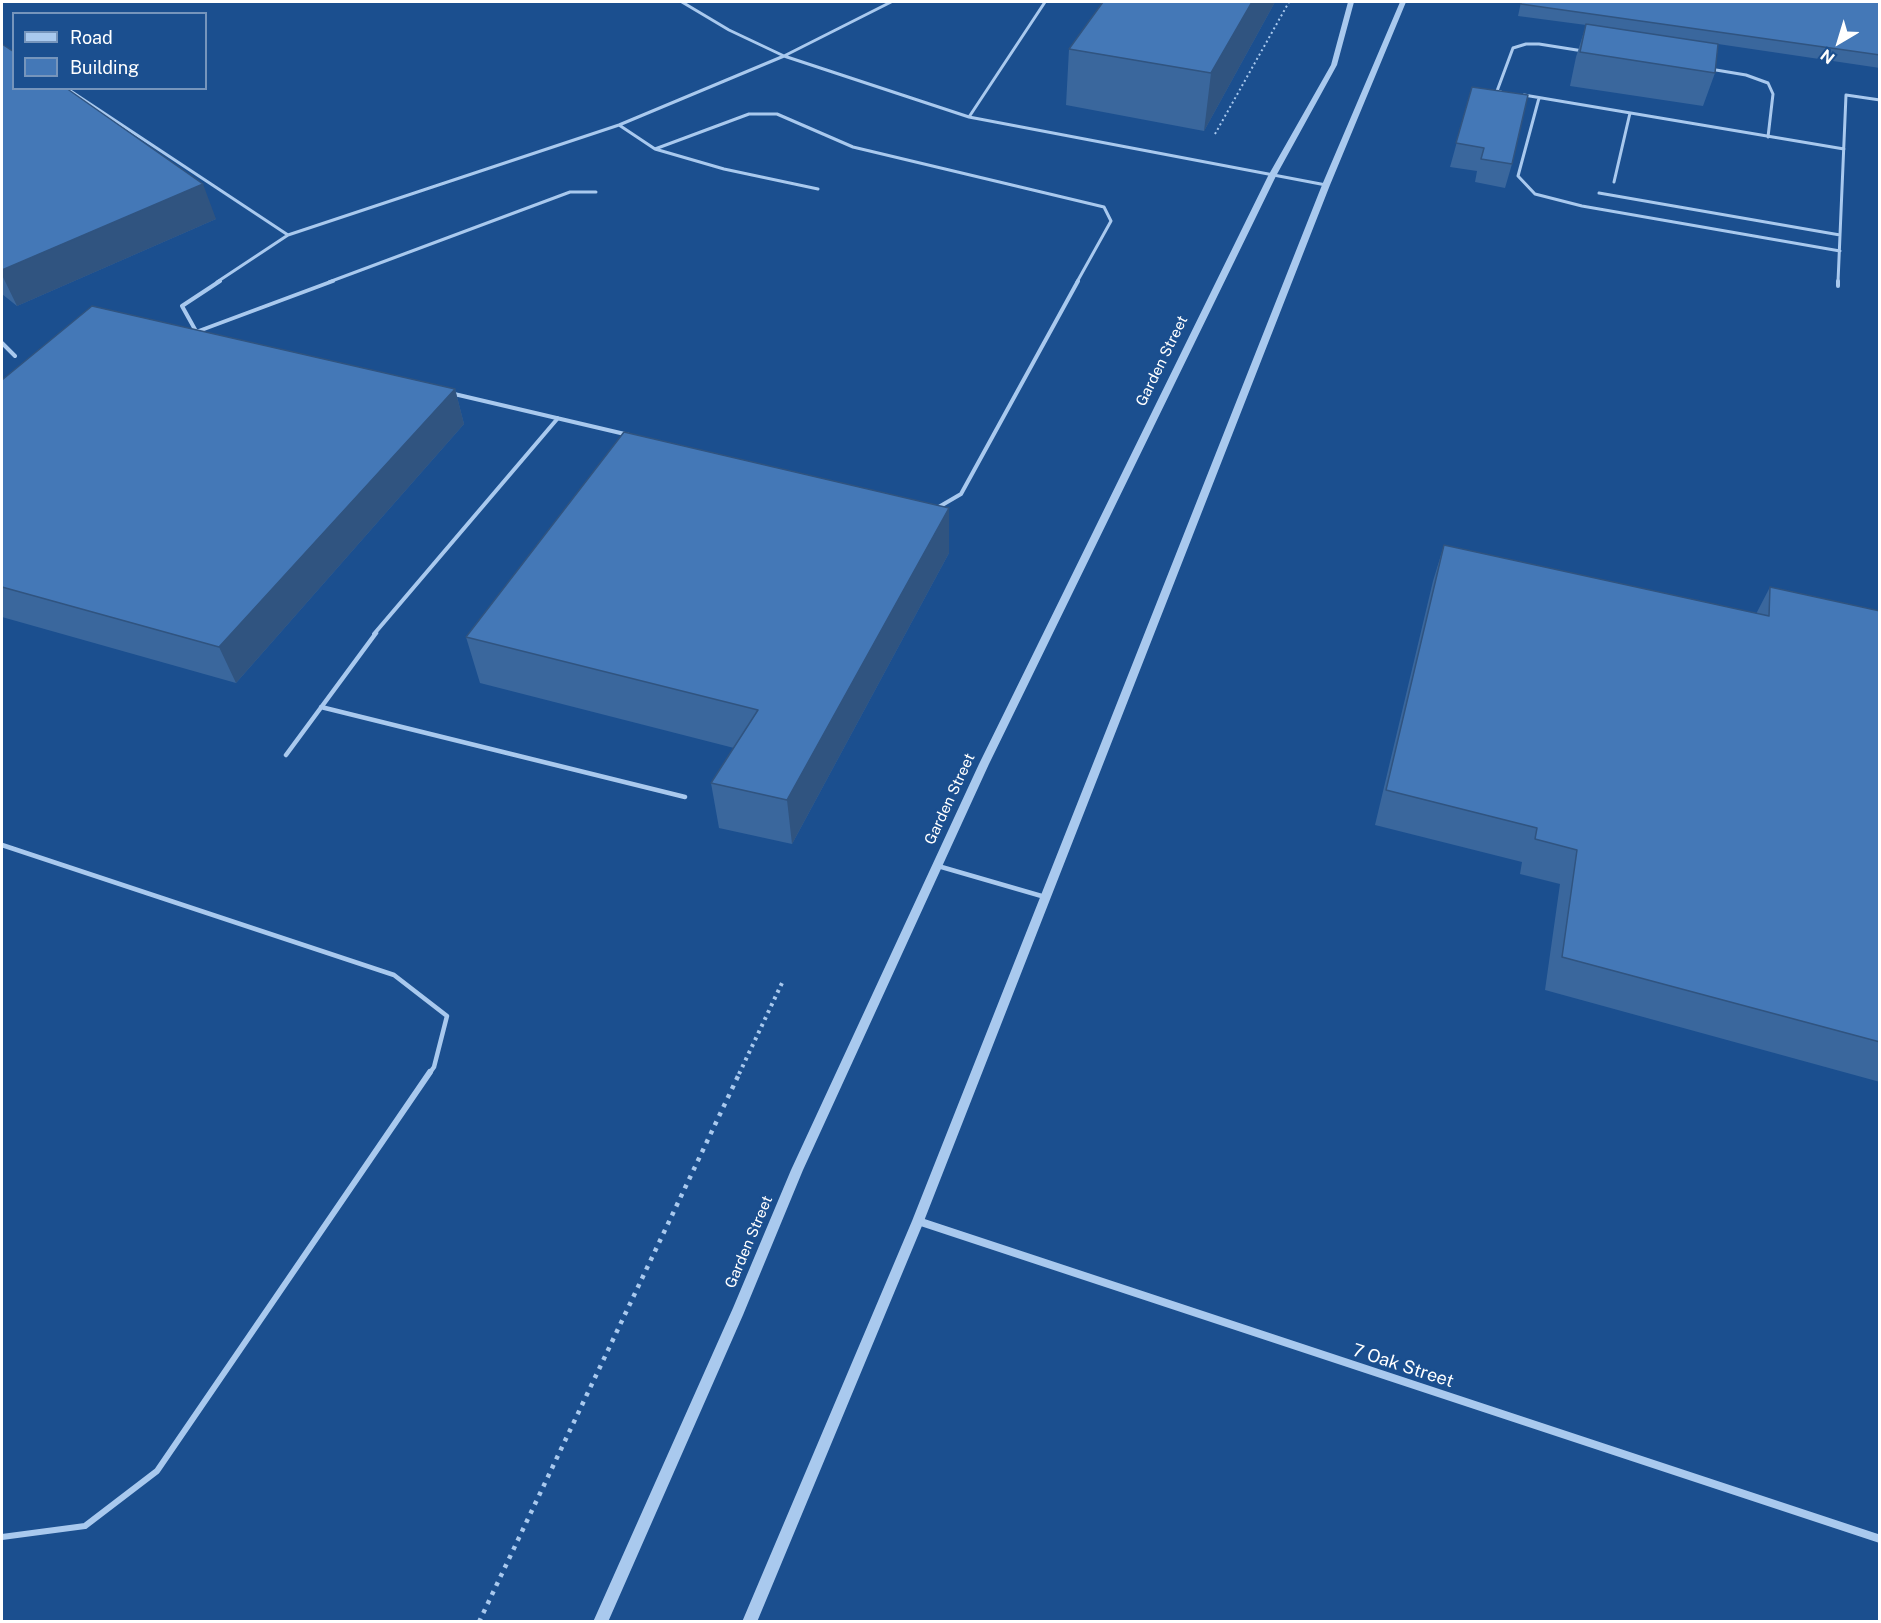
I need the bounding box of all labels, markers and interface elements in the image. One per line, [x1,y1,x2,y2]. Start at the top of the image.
legend [12,12,207,90]
north arrow [1809,12,1869,72]
text: Road [70,27,113,48]
text: N [1817,45,1838,68]
text: Building [70,57,139,78]
street label: Garden Street [1132,313,1192,409]
street label: Garden Street [921,751,979,847]
street label: Garden Street [721,1193,777,1291]
street label: 7 Oak Street [1350,1339,1456,1393]

